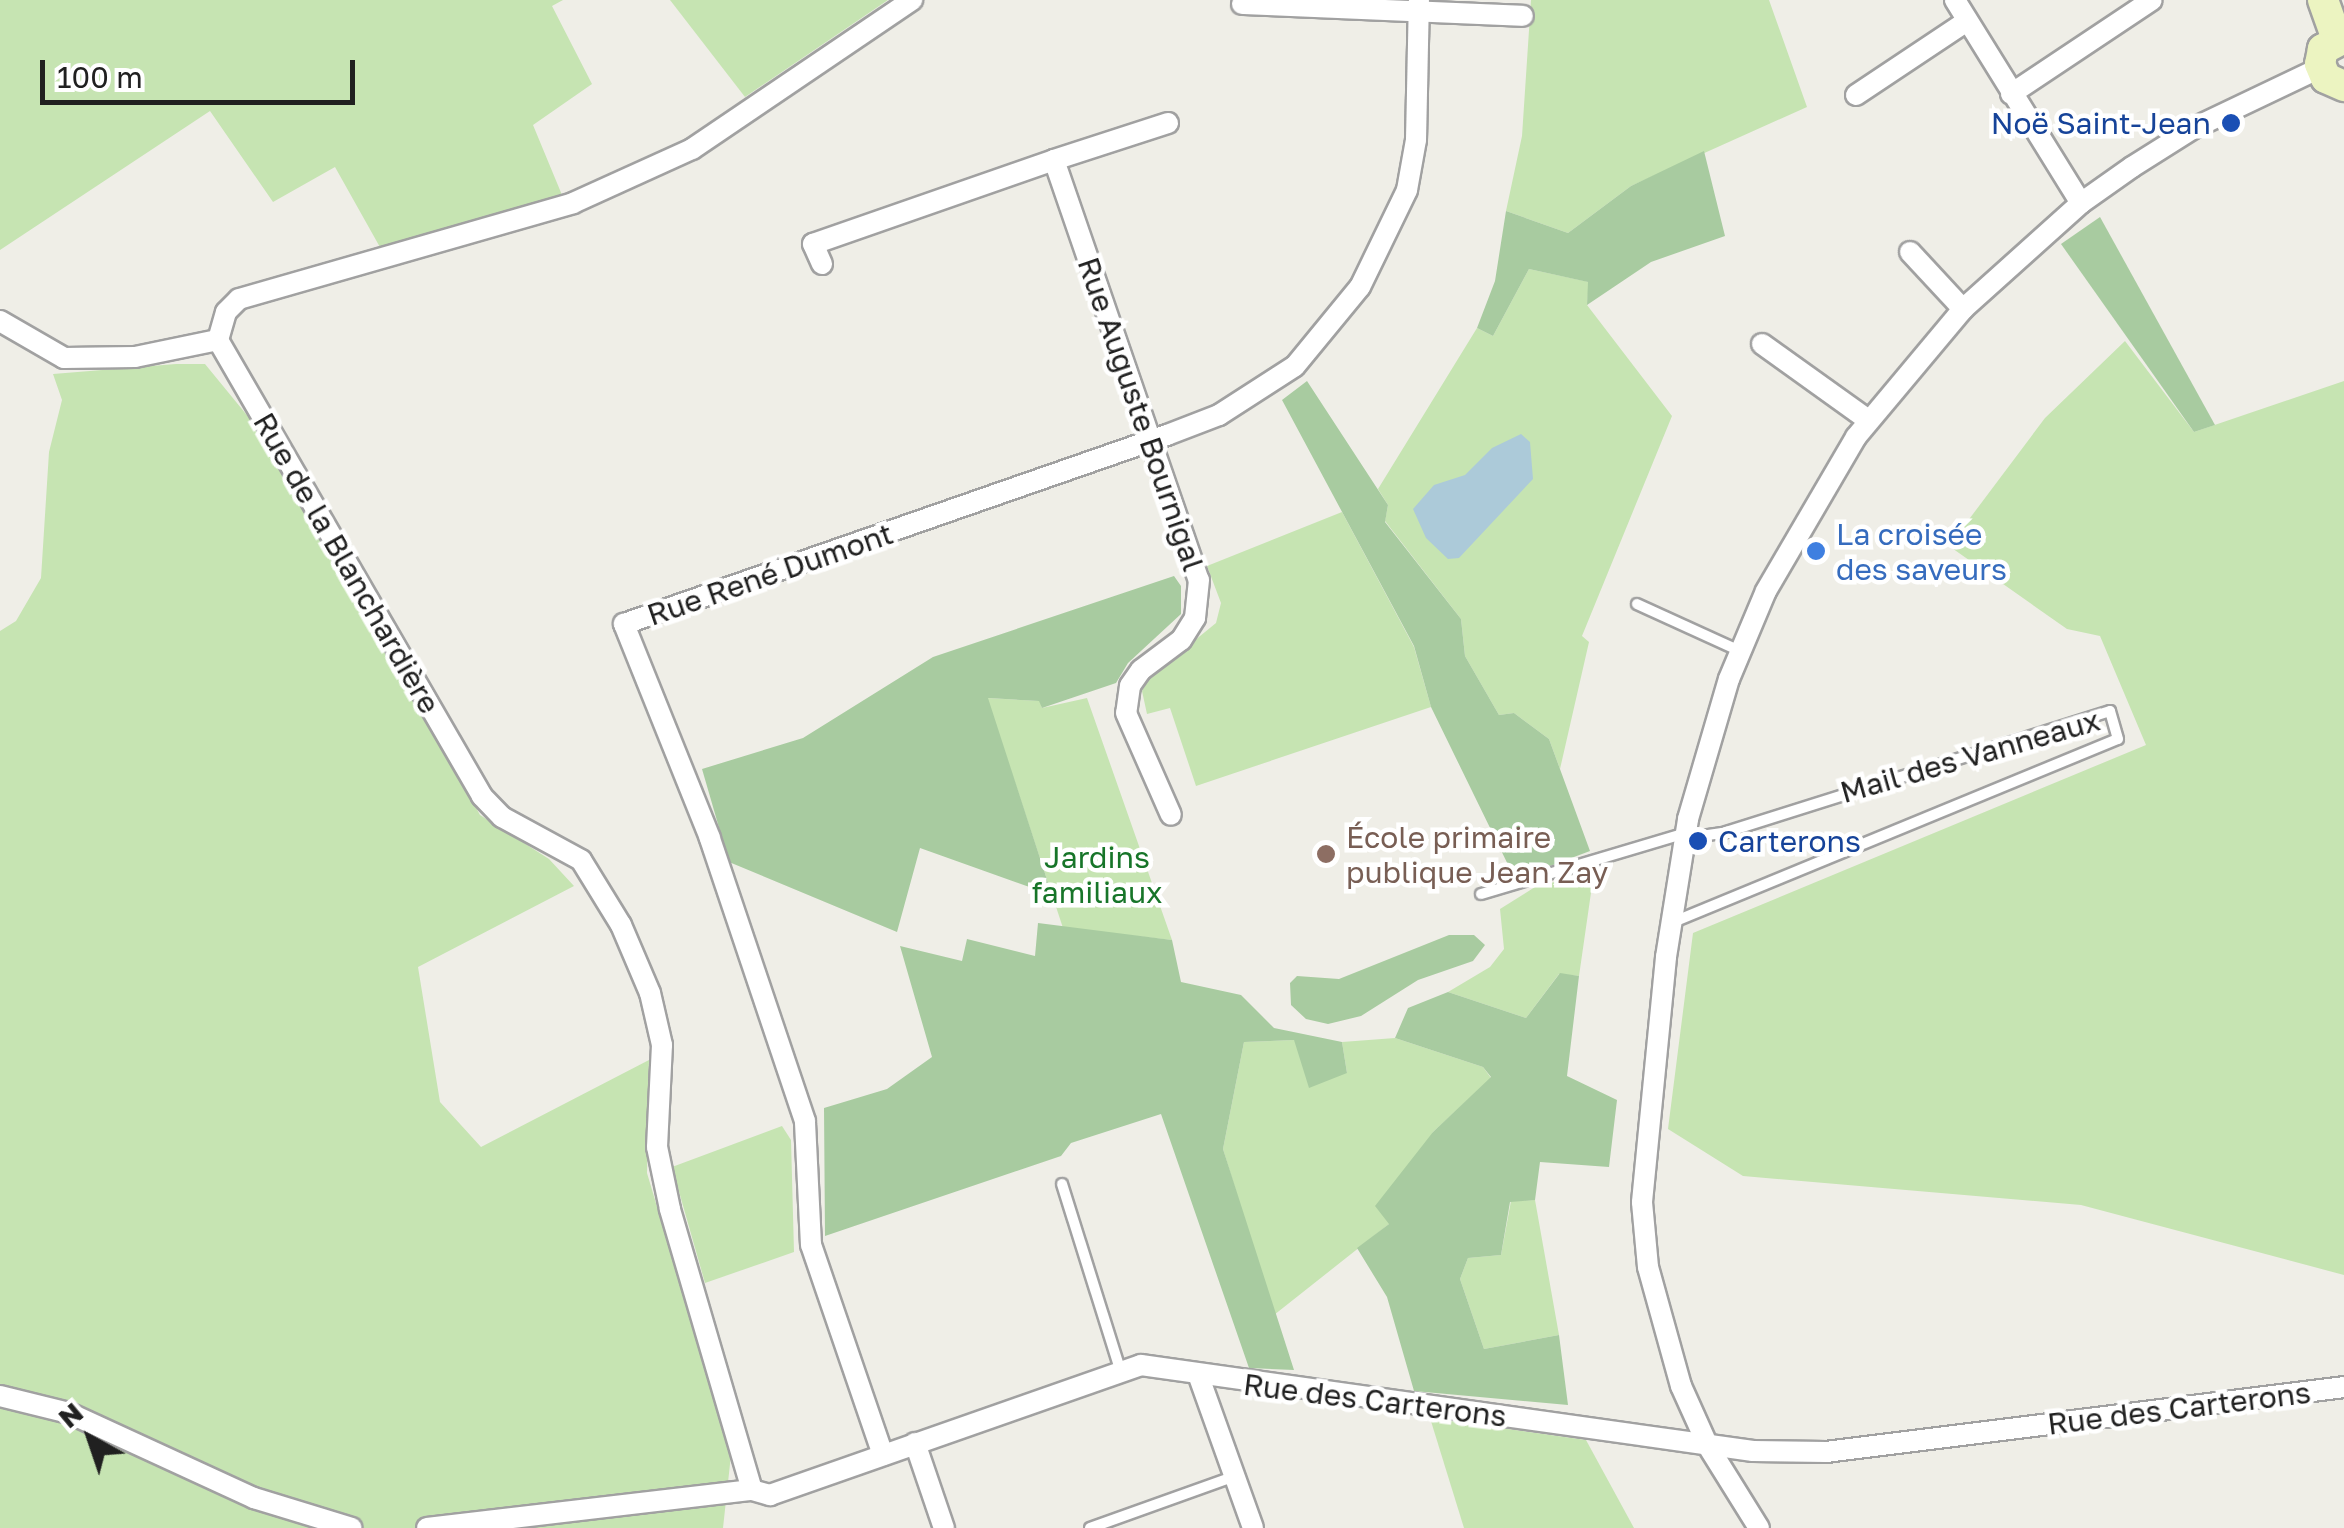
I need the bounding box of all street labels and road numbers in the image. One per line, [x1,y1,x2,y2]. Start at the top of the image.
street label: Rue Auguste Bournigal [1070,252,1212,576]
street label: Rue de la Blanchardière [246,406,448,720]
street label: Rue René Dumont [642,515,898,633]
street label: Mail des Vanneaux [1836,702,2104,810]
street label: Rue des Carterons [1241,1366,1509,1434]
street label: Rue des Carterons [2045,1374,2313,1442]

